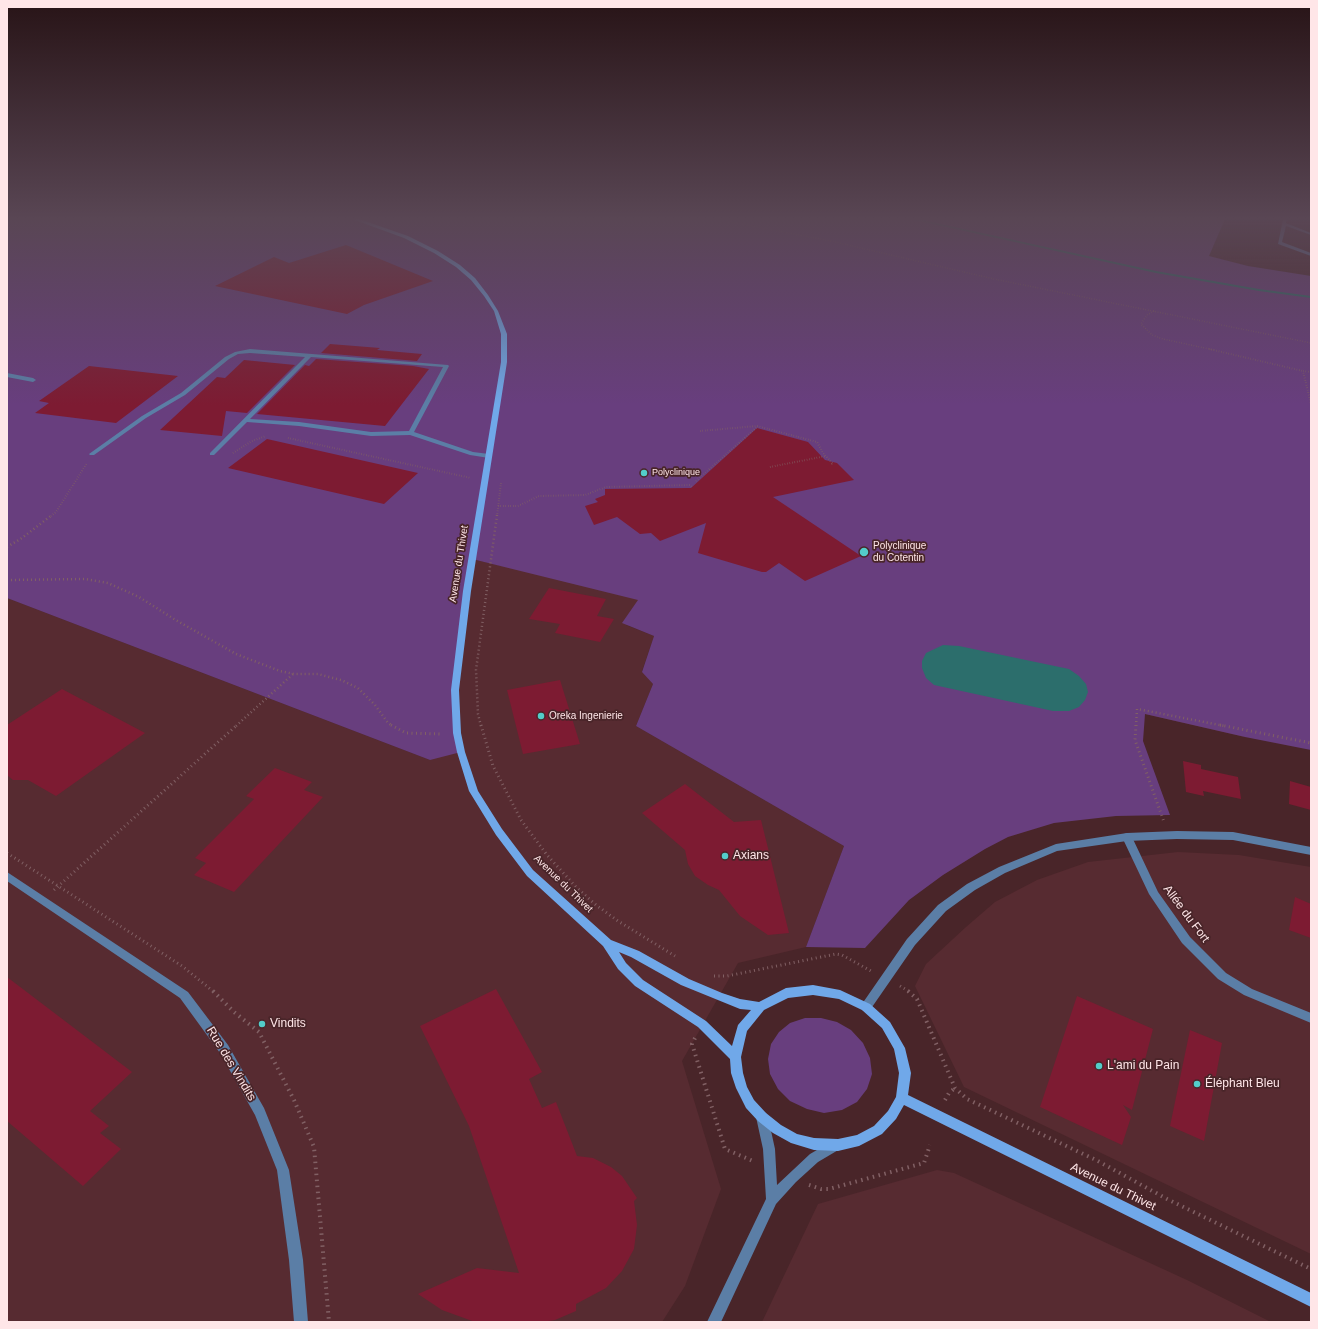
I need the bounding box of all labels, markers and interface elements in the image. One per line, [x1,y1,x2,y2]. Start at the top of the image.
marker: Polyclinique [639,468,649,478]
place label: Polyclinique [652,468,700,478]
street label: Avenue du Thivet [447,525,471,603]
place label: Polyclinique du Cotentin [873,540,926,564]
marker: Polyclinique du Cotentin [858,546,870,558]
place label: Oreka Ingenierie [549,710,623,722]
marker: Oreka Ingenierie [536,711,546,721]
place label: Axians [733,849,769,863]
marker: Axians [720,851,730,861]
street label: Avenue du Thivet [531,853,595,915]
street label: Allée du Fort [1160,883,1212,945]
place label: Vindits [270,1017,306,1031]
marker: Vindits [257,1019,267,1029]
street label: Rue des Vindits [203,1024,259,1104]
place label: L'ami du Pain [1107,1059,1179,1073]
marker: L'ami du Pain [1094,1061,1104,1071]
place label: Éléphant Bleu [1205,1077,1280,1091]
marker: Éléphant Bleu [1192,1079,1202,1089]
street label: Avenue du Thivet [1068,1160,1158,1214]

